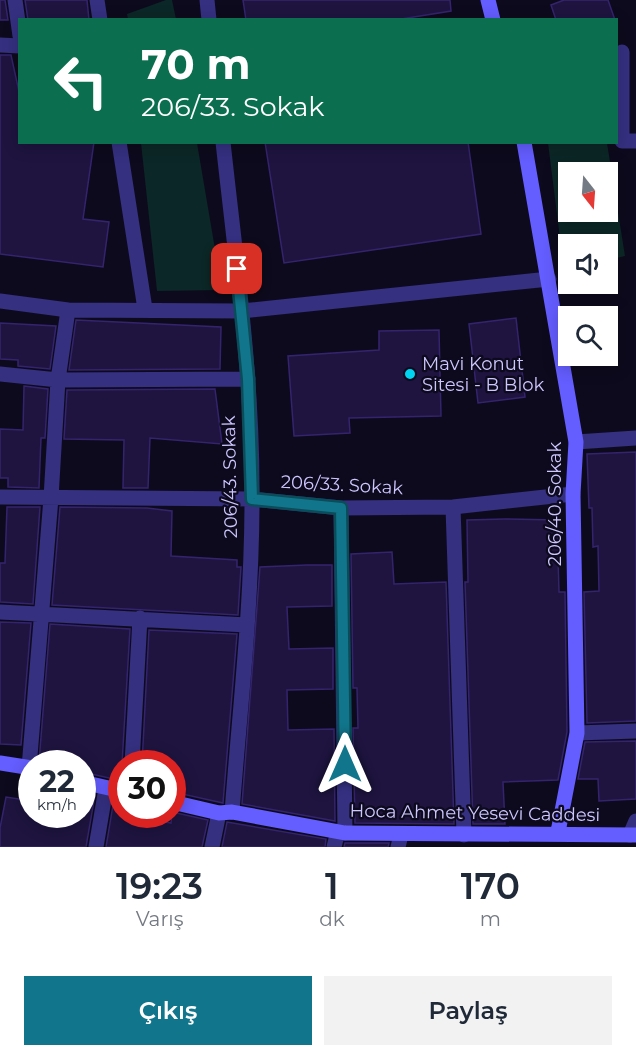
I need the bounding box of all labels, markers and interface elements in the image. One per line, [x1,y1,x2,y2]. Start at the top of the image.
text: 70 m [141,38,251,90]
icon: left [42,42,120,120]
text: 206/33. Sokak [141,90,325,123]
north arrow [558,162,618,222]
map controls [558,162,618,366]
button: sound [558,234,618,294]
pin [211,243,262,294]
icon: arrive [220,252,253,285]
button: search [558,306,618,366]
place label: Mavi Konut Sitesi - B Blok [422,353,545,396]
marker: Mavi Konut Sitesi - B Blok [403,367,417,381]
street label: 206/43. Sokak [218,415,242,539]
street label: 206/40. Sokak [544,442,566,566]
street label: 206/33. Sokak [280,471,404,499]
position arrow [313,732,377,796]
speed limit sign: 30 [108,750,186,828]
text: 22 [39,763,75,800]
text: km/h [37,795,77,814]
street label: Hoca Ahmet Yesevi Caddesi [350,800,600,826]
text: 19:23 [116,864,203,908]
text: 1 [325,864,339,908]
text: 170 [461,864,520,908]
text: Varış [136,907,183,931]
text: dk [319,907,345,931]
text: m [480,907,501,931]
button: Çıkış [24,976,312,1045]
button: Paylaş [324,976,612,1045]

